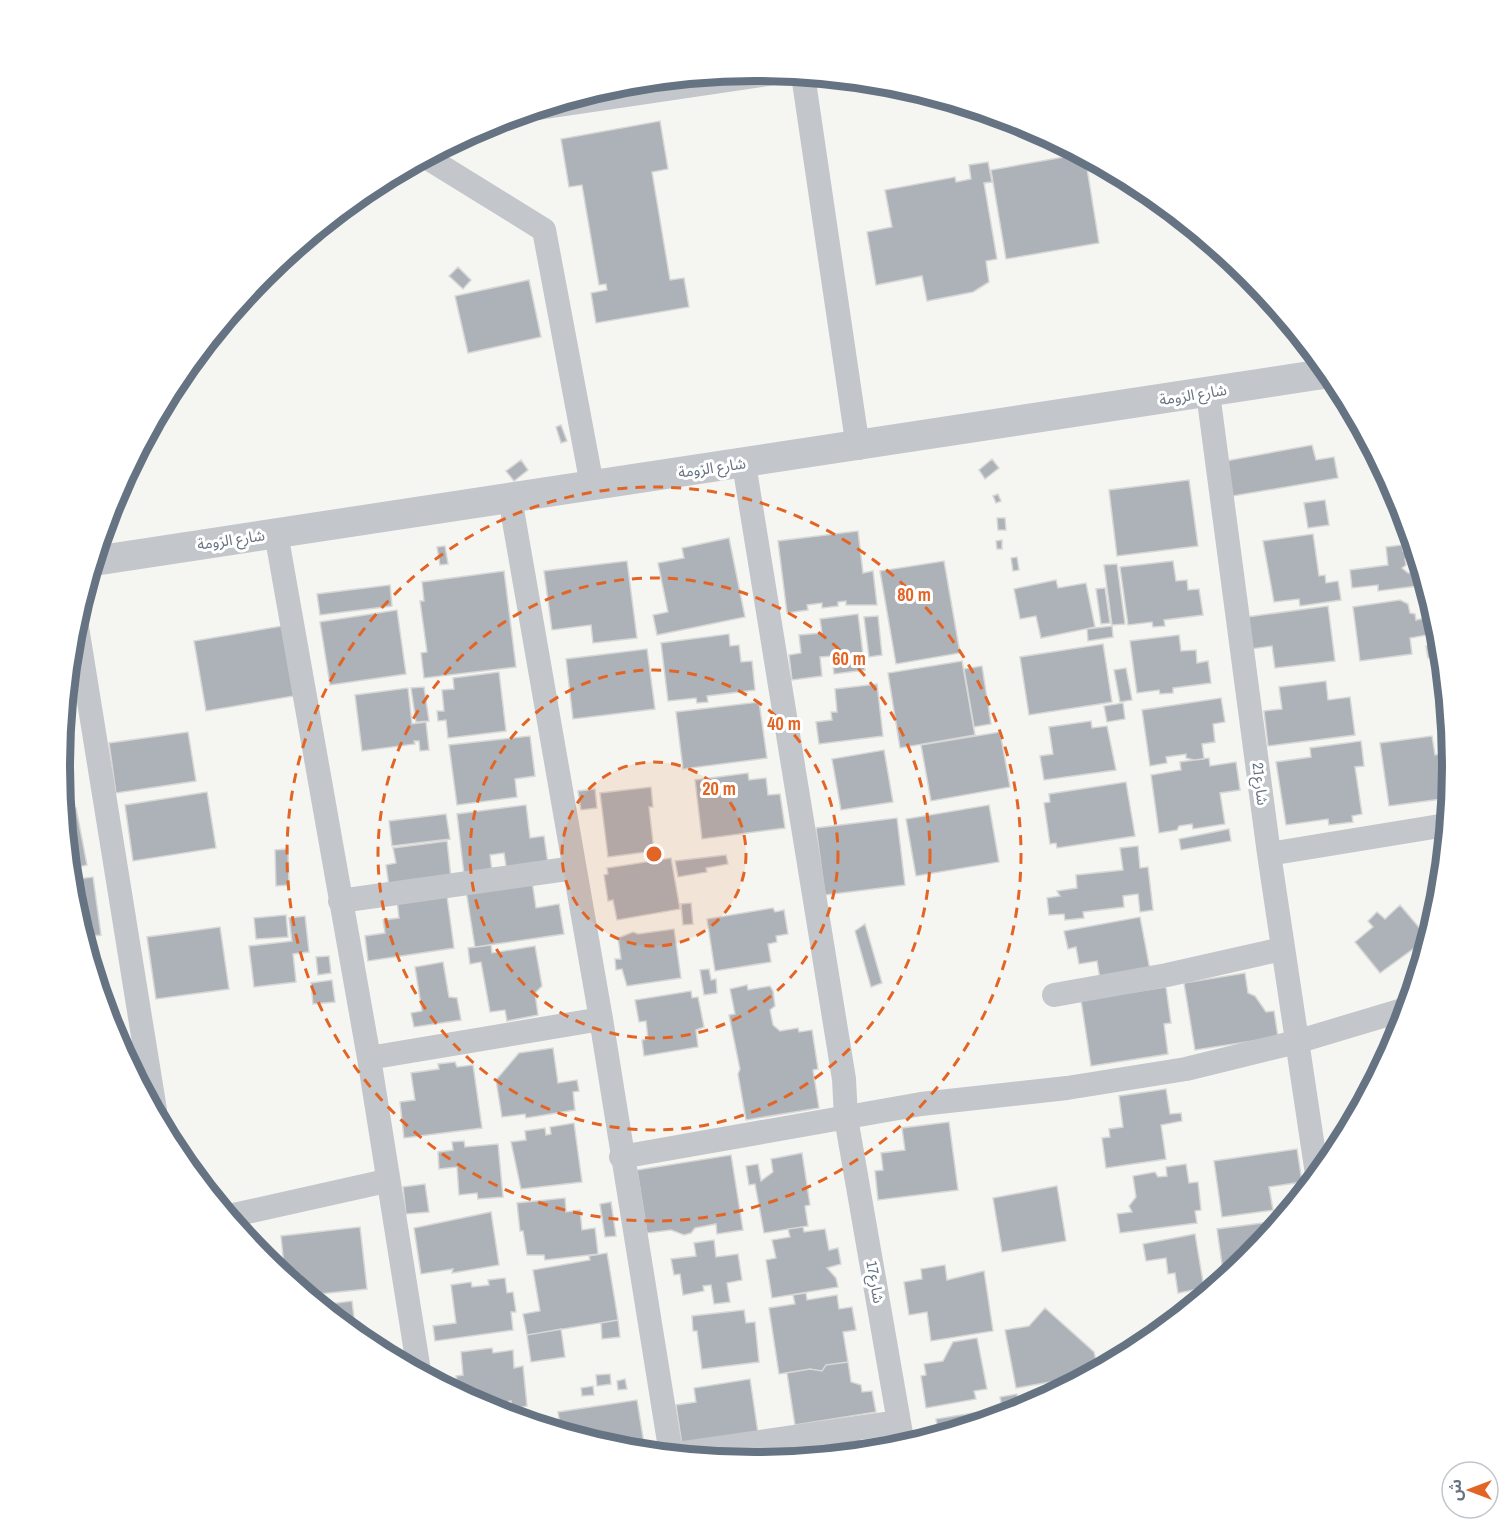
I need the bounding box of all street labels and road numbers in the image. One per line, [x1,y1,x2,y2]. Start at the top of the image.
street label: شارع الزومة [1158,379,1229,412]
street label: شارع الزومة [677,452,748,485]
street label: شارع الزومة [196,524,267,557]
street label: شارع21 [1245,761,1274,807]
street label: شارع17 [859,1259,890,1305]

